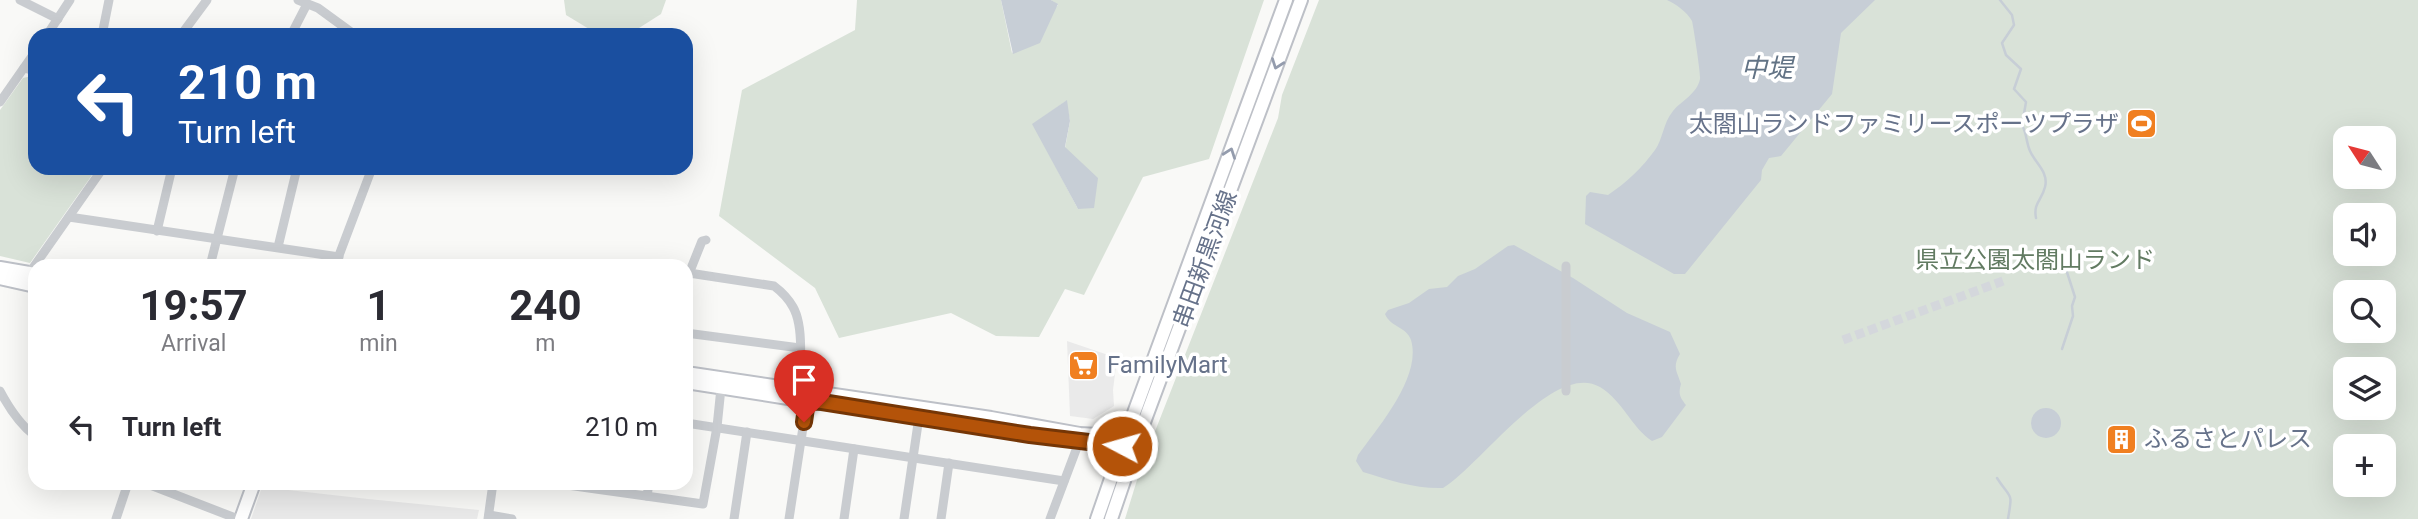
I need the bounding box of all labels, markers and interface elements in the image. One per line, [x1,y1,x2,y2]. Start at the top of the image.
water label: 中堤 [1741,53,1796,83]
text: 210 m [178,54,317,111]
icon: left [63,56,154,147]
one-way arrow [1272,57,1286,69]
sports icon: 太閤山ランドファミリースポーツプラザ [2125,107,2159,141]
place label: 太閤山ランドファミリースポーツプラザ [1689,110,2119,138]
text: Turn left [178,113,296,151]
north arrow [2333,126,2396,189]
map controls [2333,126,2396,497]
one-way arrow [1222,148,1236,160]
street label: 串田新黒河線 [1167,187,1243,331]
button: sound [2333,203,2396,266]
park label: 県立公園太閤山ランド [1915,246,2155,274]
button: search [2333,280,2396,343]
text: 19:57 [140,281,248,330]
text: 1 [366,281,391,330]
text: 240 [509,281,582,330]
text: Arrival [161,330,226,357]
text: min [359,330,398,357]
text: m [535,330,555,357]
supermarket icon: FamilyMart [1067,348,1101,382]
pin [774,350,834,422]
place label: FamilyMart [1107,351,1228,379]
button: layers [2333,357,2396,420]
icon: arrive [785,361,823,399]
icon: left [63,408,101,446]
position arrow [1085,409,1159,483]
text: Turn left [122,412,221,442]
text: 210 m [585,412,658,442]
building icon: ふるさとパレス [2104,422,2138,456]
place label: ふるさとパレス [2144,425,2312,453]
button: + [2333,434,2396,497]

